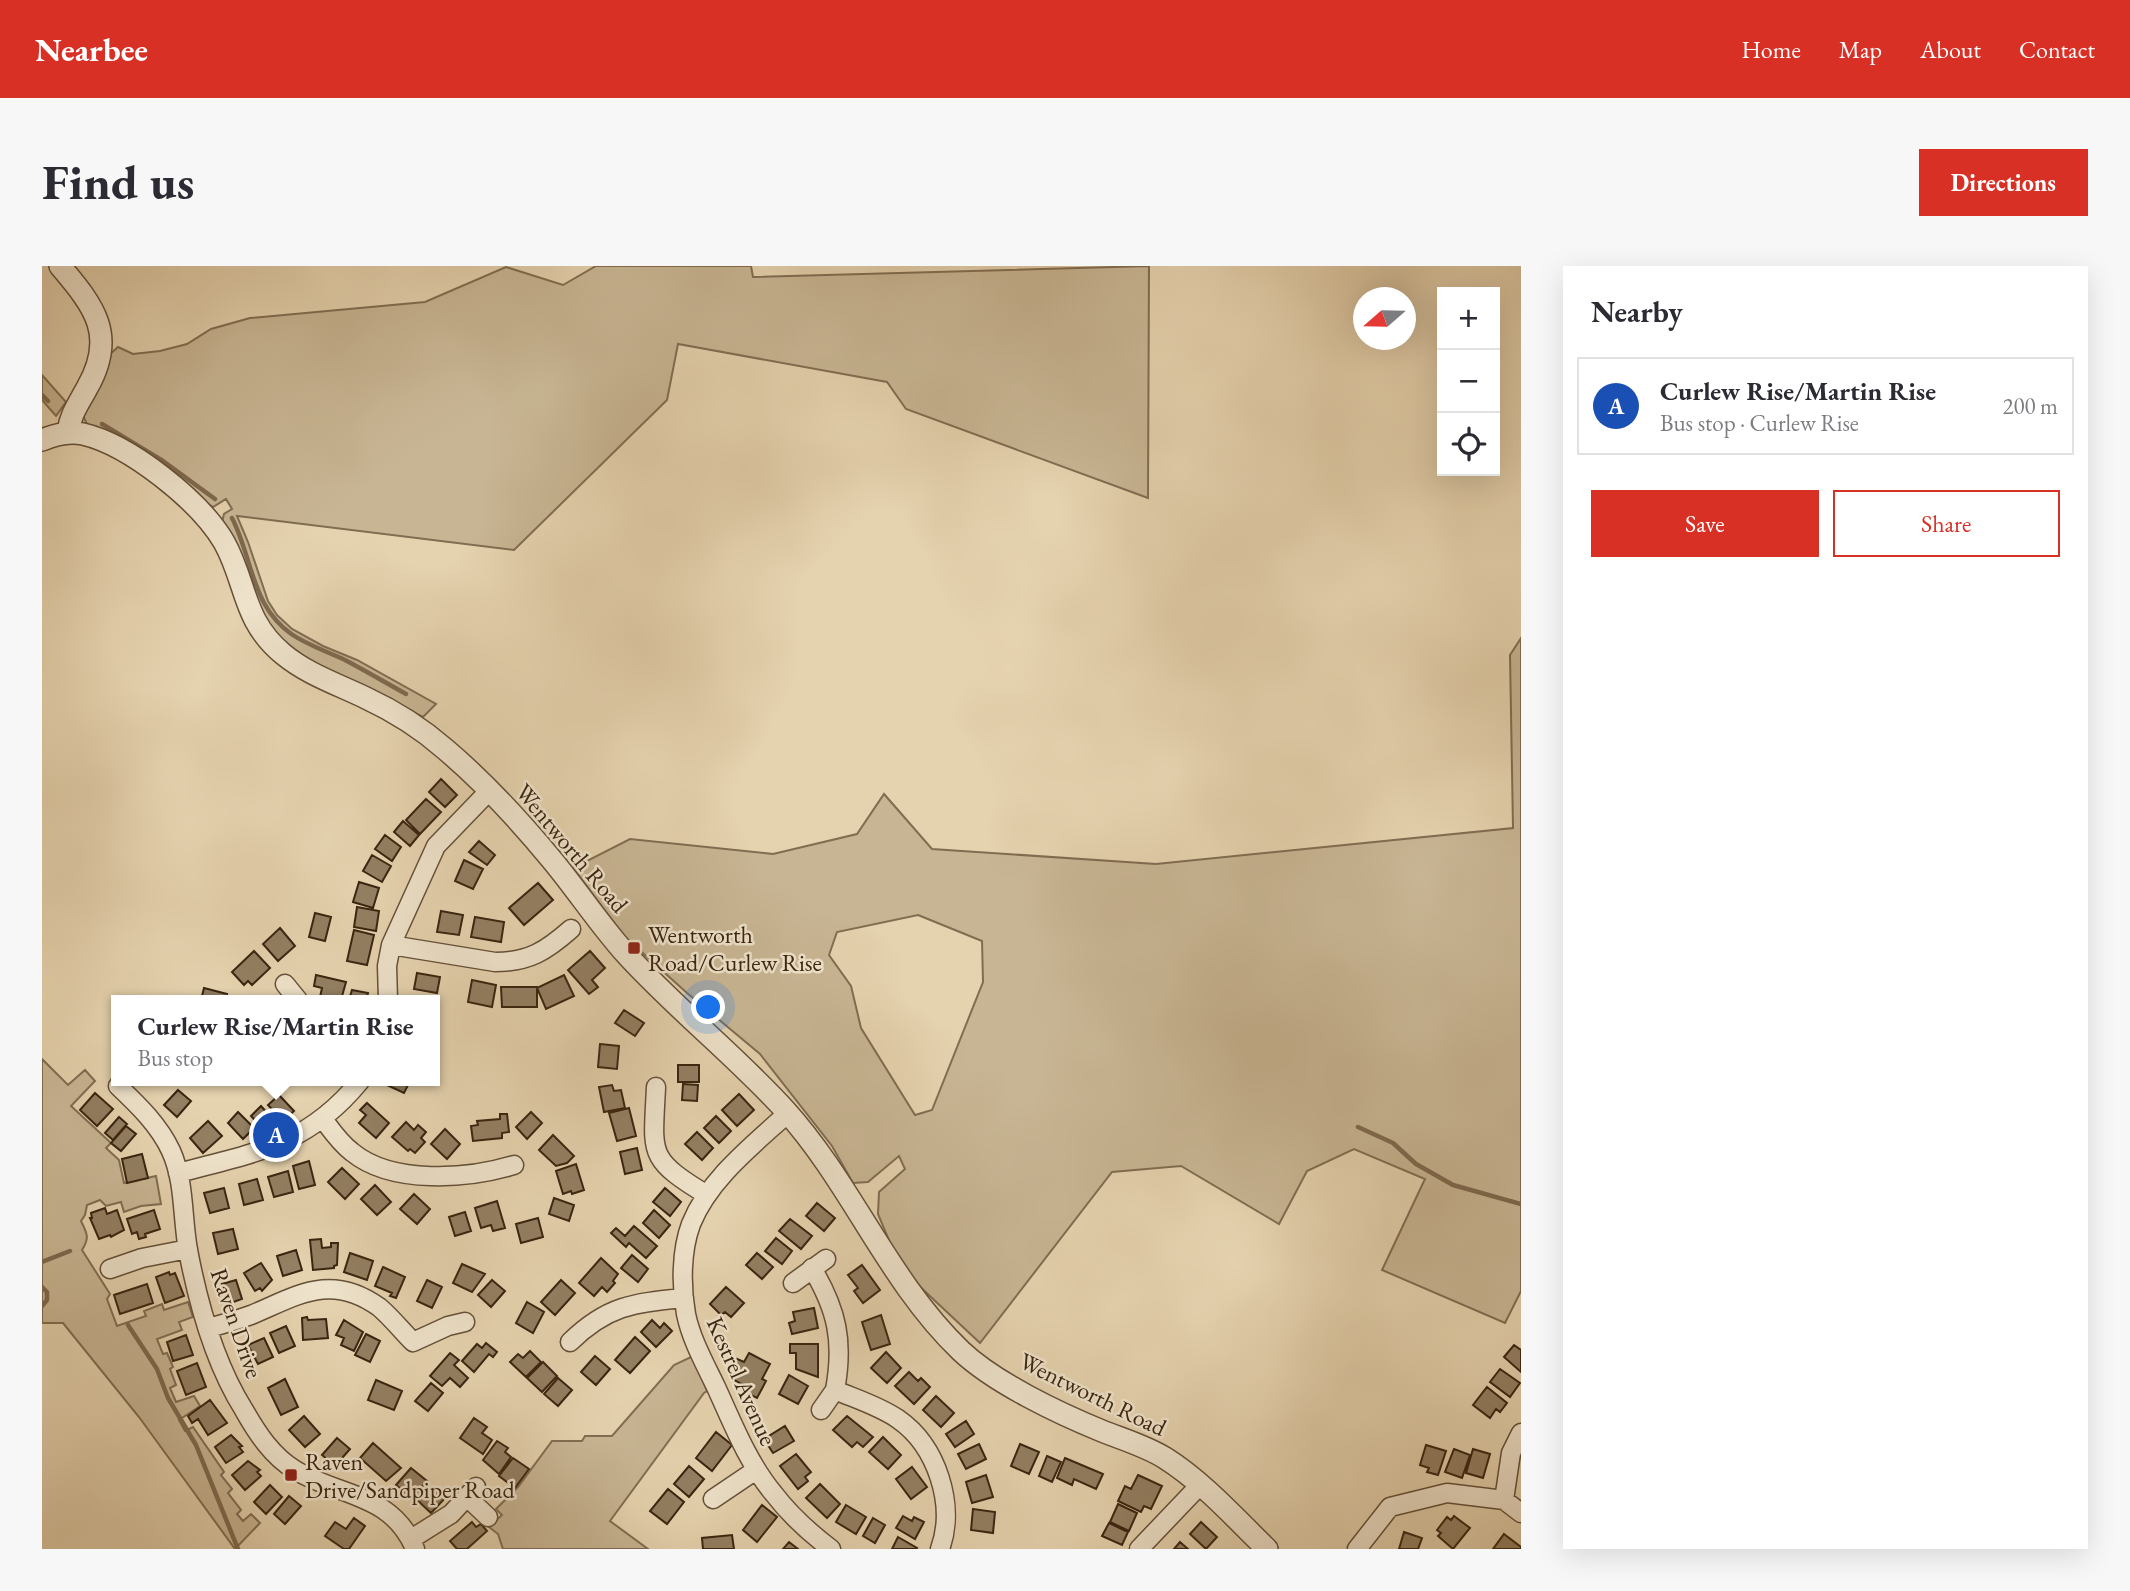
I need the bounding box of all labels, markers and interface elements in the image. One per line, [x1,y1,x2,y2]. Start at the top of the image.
text: Nearbee [35,28,148,71]
text: Home [1741,34,1801,65]
text: Map [1839,34,1882,65]
text: About [1920,34,1981,65]
text: Contact [2019,34,2095,65]
button: Directions [1919,149,2088,216]
text: Find us [42,150,194,214]
north arrow [1353,287,1416,350]
map controls [1437,287,1500,476]
button: + [1437,287,1500,350]
text: Nearby [1591,292,1683,331]
button: − [1437,350,1500,413]
text: Curlew Rise/Martin Rise [1660,374,1936,408]
text: A [1608,391,1624,421]
text: 200 m [2002,391,2058,421]
text: Bus stop · Curlew Rise [1660,408,1859,438]
button: locate [1437,413,1500,476]
button: Save [1591,490,1819,557]
button: Share [1833,490,2060,557]
street label: Wentworth Road [509,777,636,920]
place label: Wentworth Road/Curlew Rise [648,919,822,978]
marker: Wentworth Road/Curlew Rise [626,940,642,956]
your location [691,990,725,1024]
popup [111,995,440,1086]
text: Curlew Rise/Martin Rise [137,1009,414,1043]
text: Bus stop [137,1043,213,1073]
pin: A [253,1109,299,1161]
street label: Raven Drive [204,1264,270,1382]
street label: Kestrel Avenue [700,1312,784,1450]
street label: Wentworth Road [1014,1345,1172,1443]
place label: Raven Drive/Sandpiper Road [305,1446,515,1505]
marker: Raven Drive/Sandpiper Road [283,1467,299,1483]

